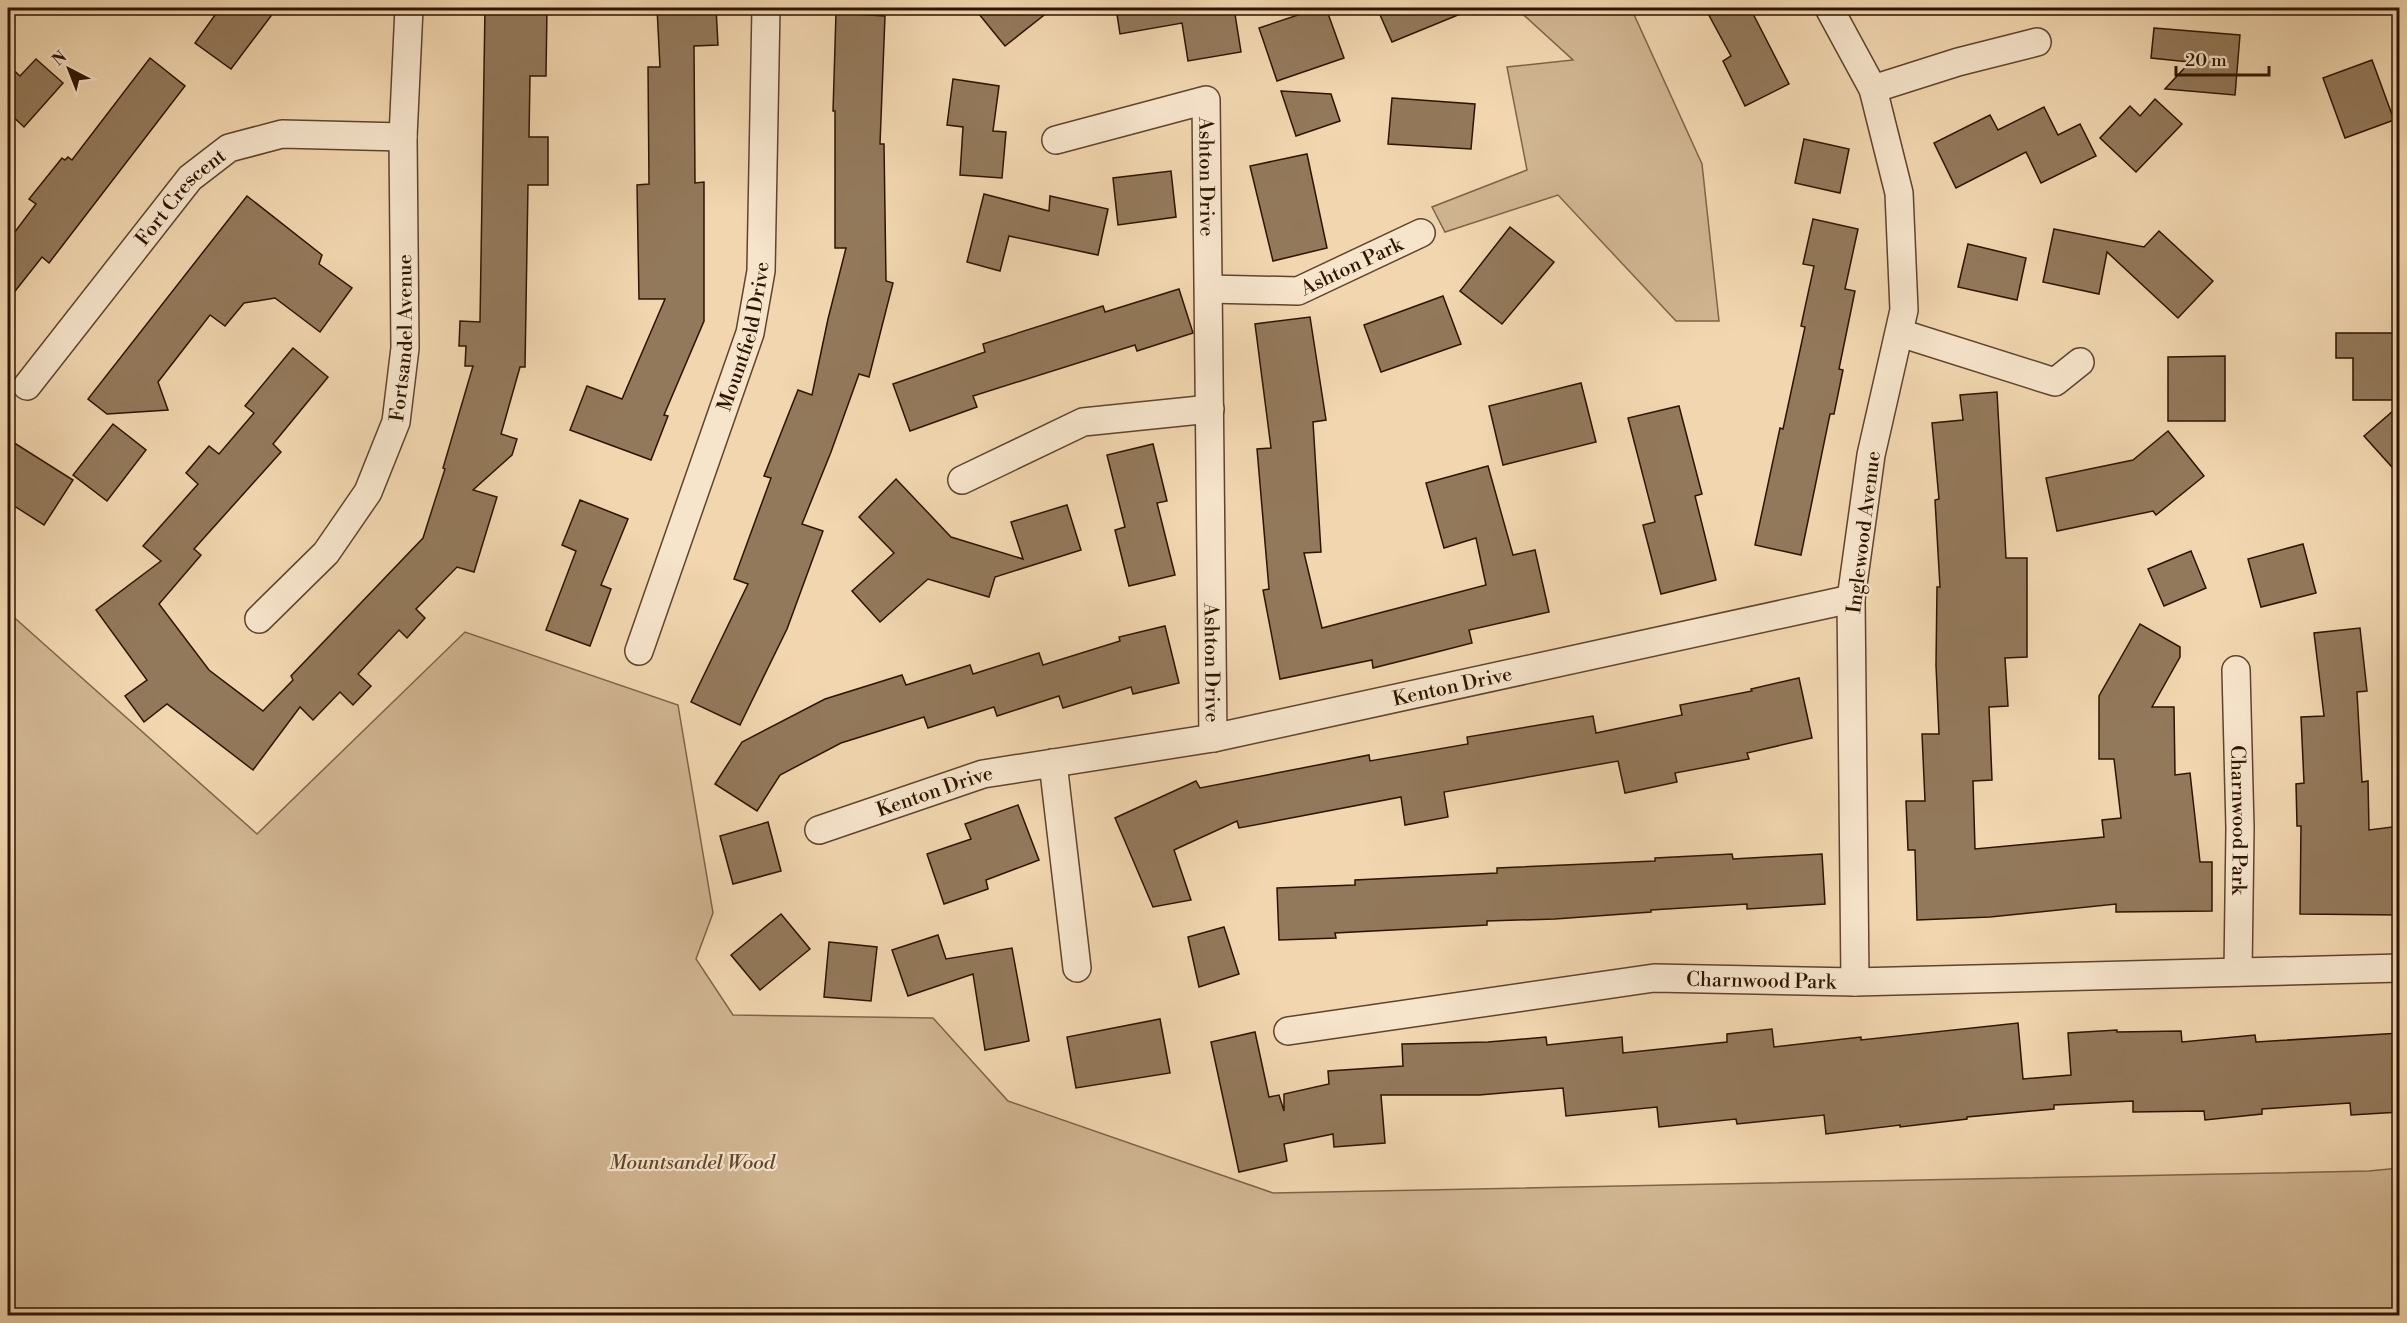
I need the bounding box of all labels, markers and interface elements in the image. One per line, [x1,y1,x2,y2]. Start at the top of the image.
north arrow [39,39,99,99]
scale bar [2176,39,2269,77]
text: N [48,47,71,70]
text: 20 m [2185,49,2227,72]
street label: Ashton Drive [1192,116,1218,237]
street label: Fort Crescent [131,144,232,251]
street label: Ashton Park [1296,232,1409,302]
street label: Fortsandel Avenue [385,254,419,423]
street label: Mountfield Drive [713,262,775,415]
street label: Inglewood Avenue [1842,450,1887,615]
street label: Ashton Drive [1198,602,1224,723]
street label: Kenton Drive [1391,662,1515,712]
street label: Charnwood Park [2224,745,2251,897]
street label: Kenton Drive [873,762,995,823]
street label: Charnwood Park [1686,968,1838,996]
park label: Mountsandel Wood [609,1151,776,1176]

